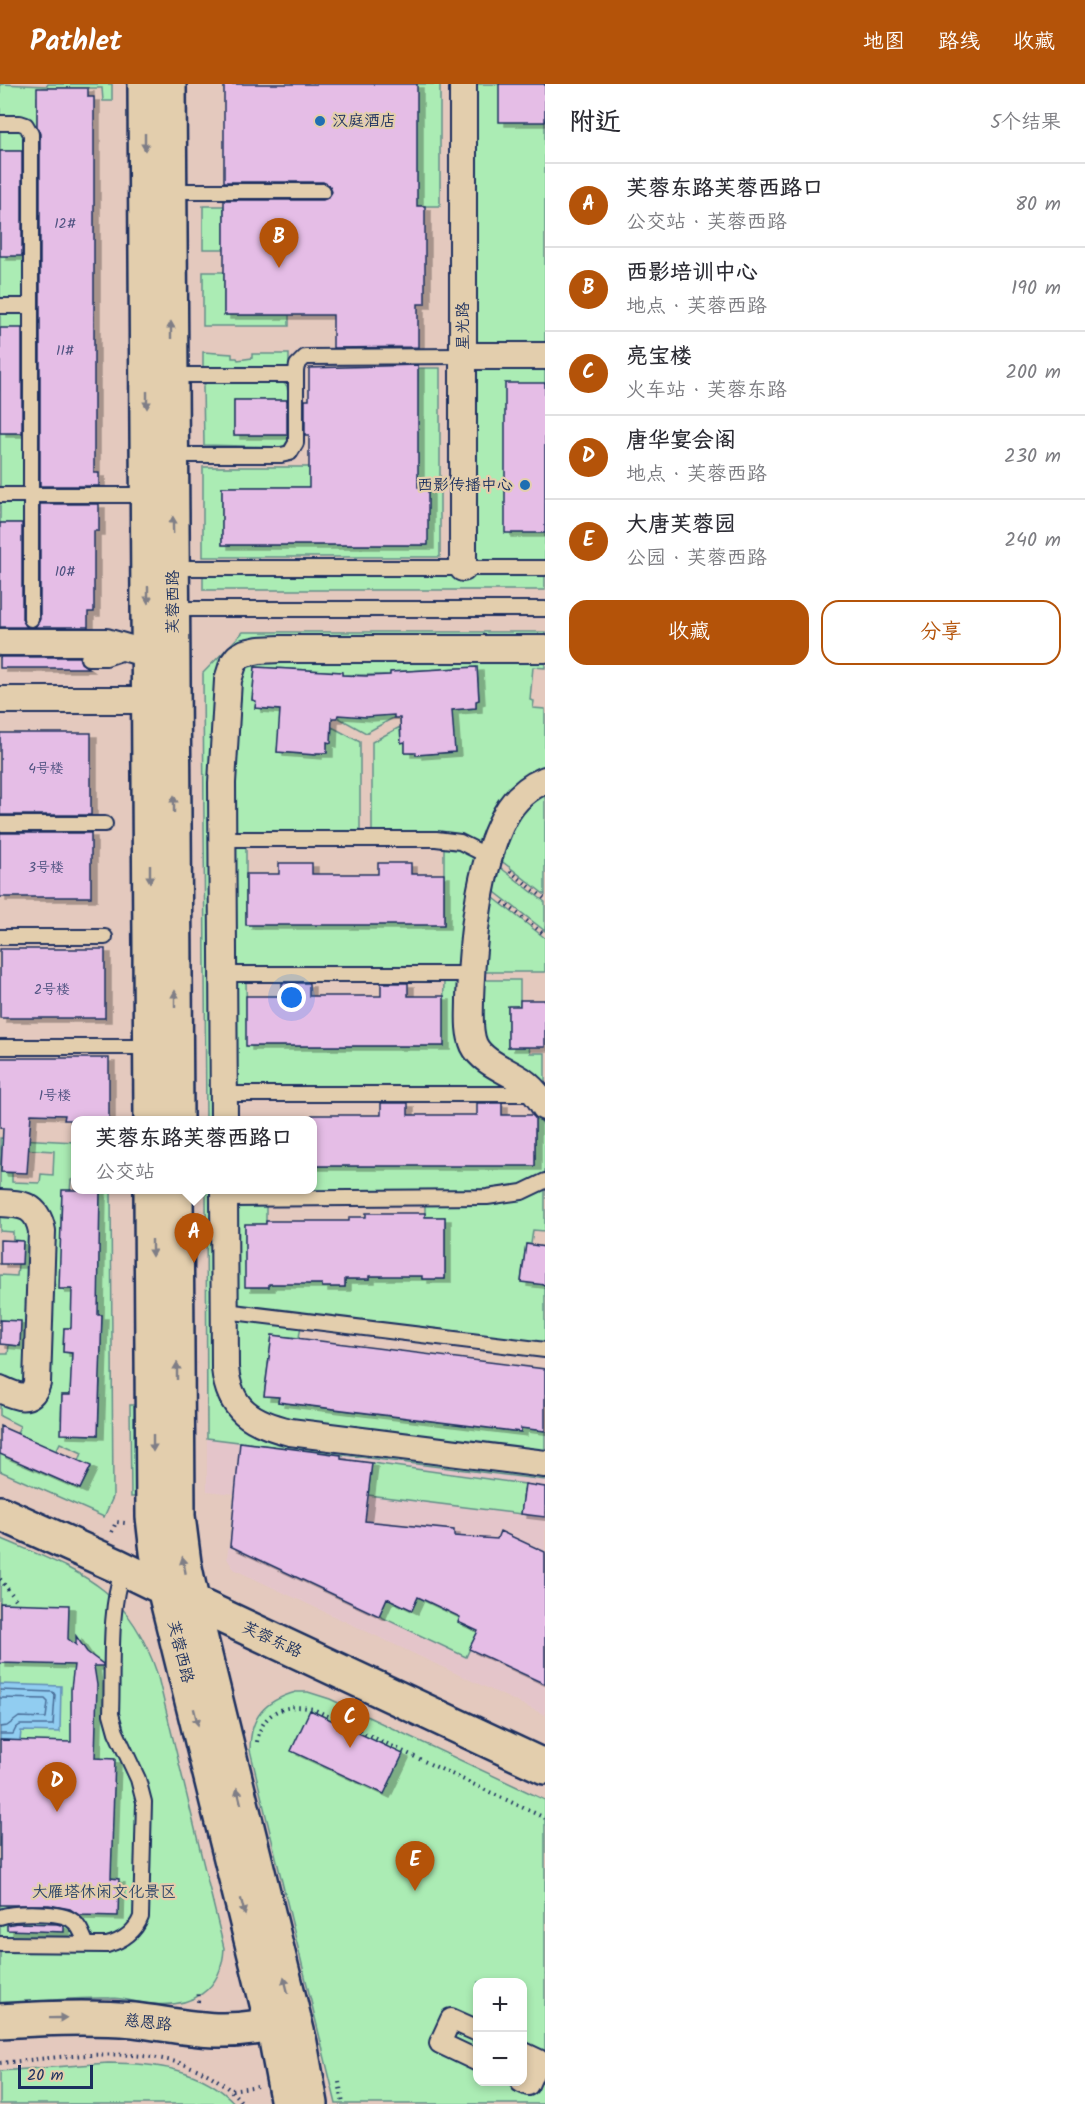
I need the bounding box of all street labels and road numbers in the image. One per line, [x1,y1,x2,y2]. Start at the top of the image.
street label: 星光路 [451,302,476,350]
street label: 芙蓉西路 [161,570,186,634]
street label: 芙蓉东路 [238,1615,306,1665]
street label: 芙蓉西路 [160,1618,200,1686]
street label: 慈恩路 [123,2008,173,2038]

